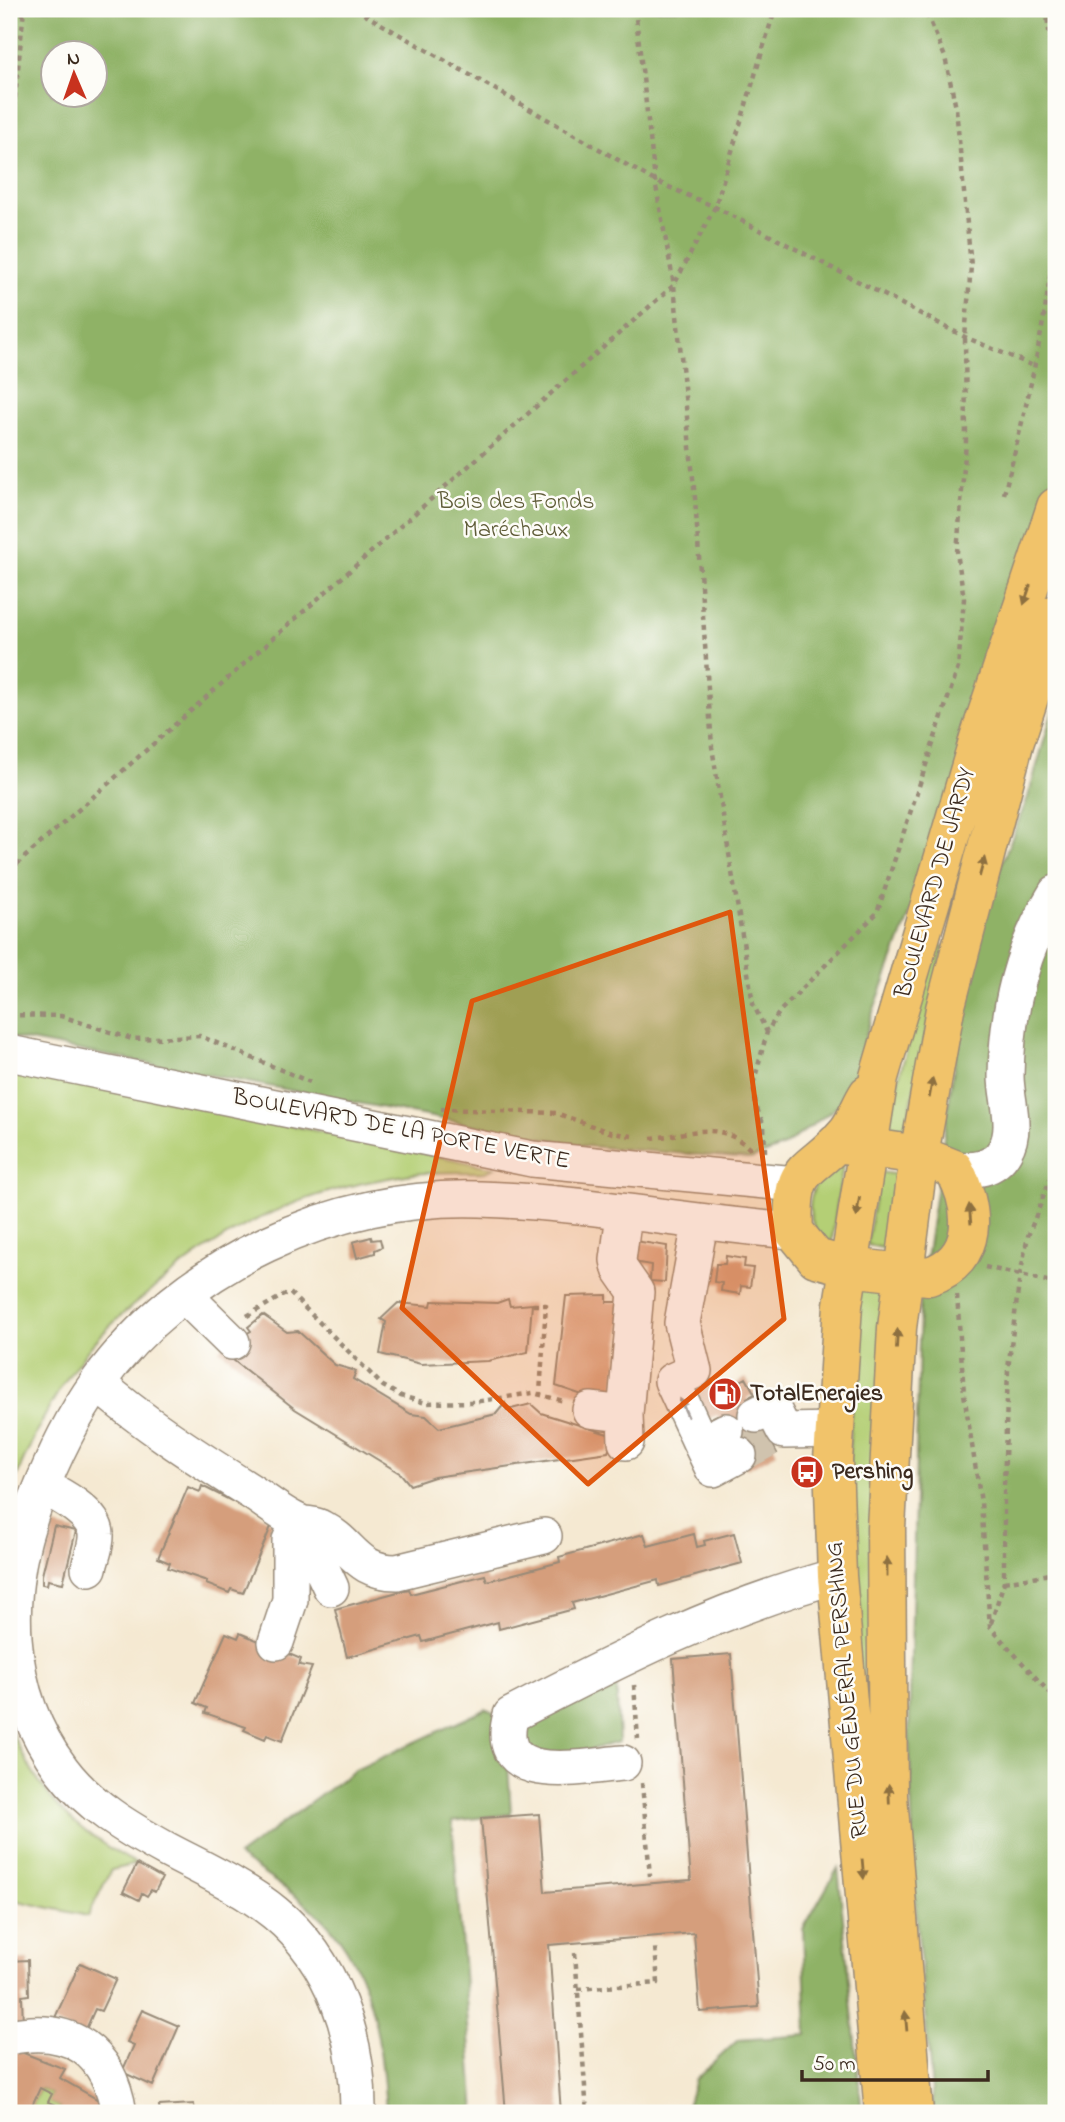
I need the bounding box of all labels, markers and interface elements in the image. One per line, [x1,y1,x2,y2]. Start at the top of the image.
north arrow [38,38,108,108]
text: N [67,46,81,73]
park label: Bois des Fonds Maréchaux [436,485,595,548]
one-way arrow [1021,585,1032,606]
street label: BOULEVARD DE JARDY [886,764,986,1003]
one-way arrow [977,856,988,878]
one-way arrow [926,1077,937,1099]
street label: BOULEVARD DE LA PORTE VERTE [228,1080,573,1180]
one-way arrow [852,1196,863,1218]
one-way arrow [964,1203,975,1225]
one-way arrow [891,1328,902,1350]
fuel station icon: TotalEnergies [706,1375,744,1413]
place label: TotalEnergies [750,1377,883,1413]
one-way arrow [678,1398,690,1418]
bus stop icon: Pershing [788,1453,826,1491]
place label: Pershing [832,1455,913,1491]
street label: RUE DU GÉNÉRAL PERSHING [818,1540,878,1840]
one-way arrow [881,1555,893,1577]
one-way arrow [883,1783,894,1805]
one-way arrow [858,1859,869,1881]
one-way arrow [900,2010,911,2032]
scale bar [802,2038,988,2082]
text: 50 m [813,2050,856,2080]

